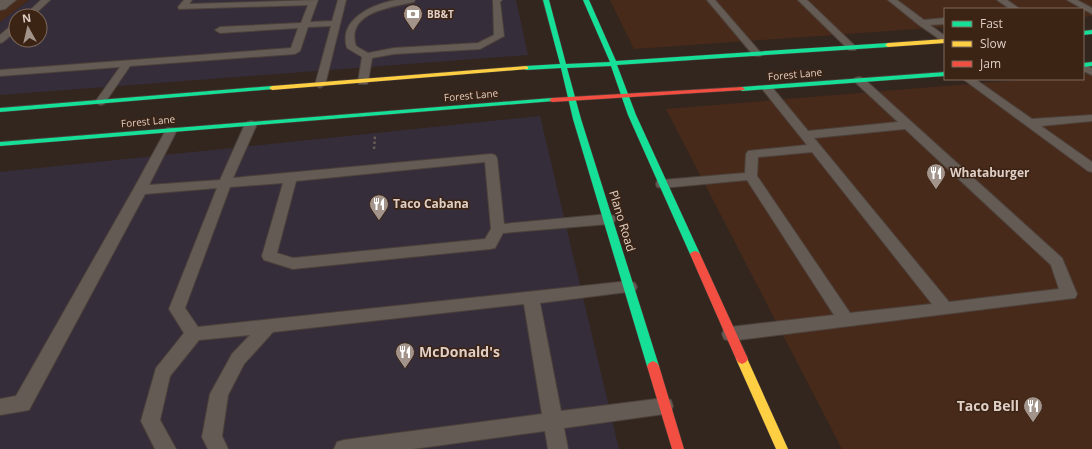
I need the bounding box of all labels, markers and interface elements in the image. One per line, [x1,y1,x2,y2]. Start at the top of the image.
bank icon: BB&T [402,3,424,31]
place label: BB&T [427,7,454,21]
north arrow [8,8,48,48]
legend [944,8,1084,80]
text: N [21,10,32,26]
text: Fast [980,15,1003,32]
text: Slow [980,35,1007,52]
text: Jam [979,55,1001,72]
street label: Forest Lane [767,65,823,83]
street label: Forest Lane [443,86,499,104]
street label: Forest Lane [120,112,176,130]
restaurant icon: Whataburger [925,162,947,190]
place label: Whataburger [950,164,1030,181]
street label: Plano Road [605,188,640,254]
restaurant icon: Taco Cabana [368,193,390,221]
place label: Taco Cabana [393,195,469,212]
restaurant icon: McDonald's [394,341,416,369]
place label: McDonald's [419,342,500,361]
restaurant icon: Taco Bell [1022,395,1044,423]
place label: Taco Bell [957,396,1019,415]

